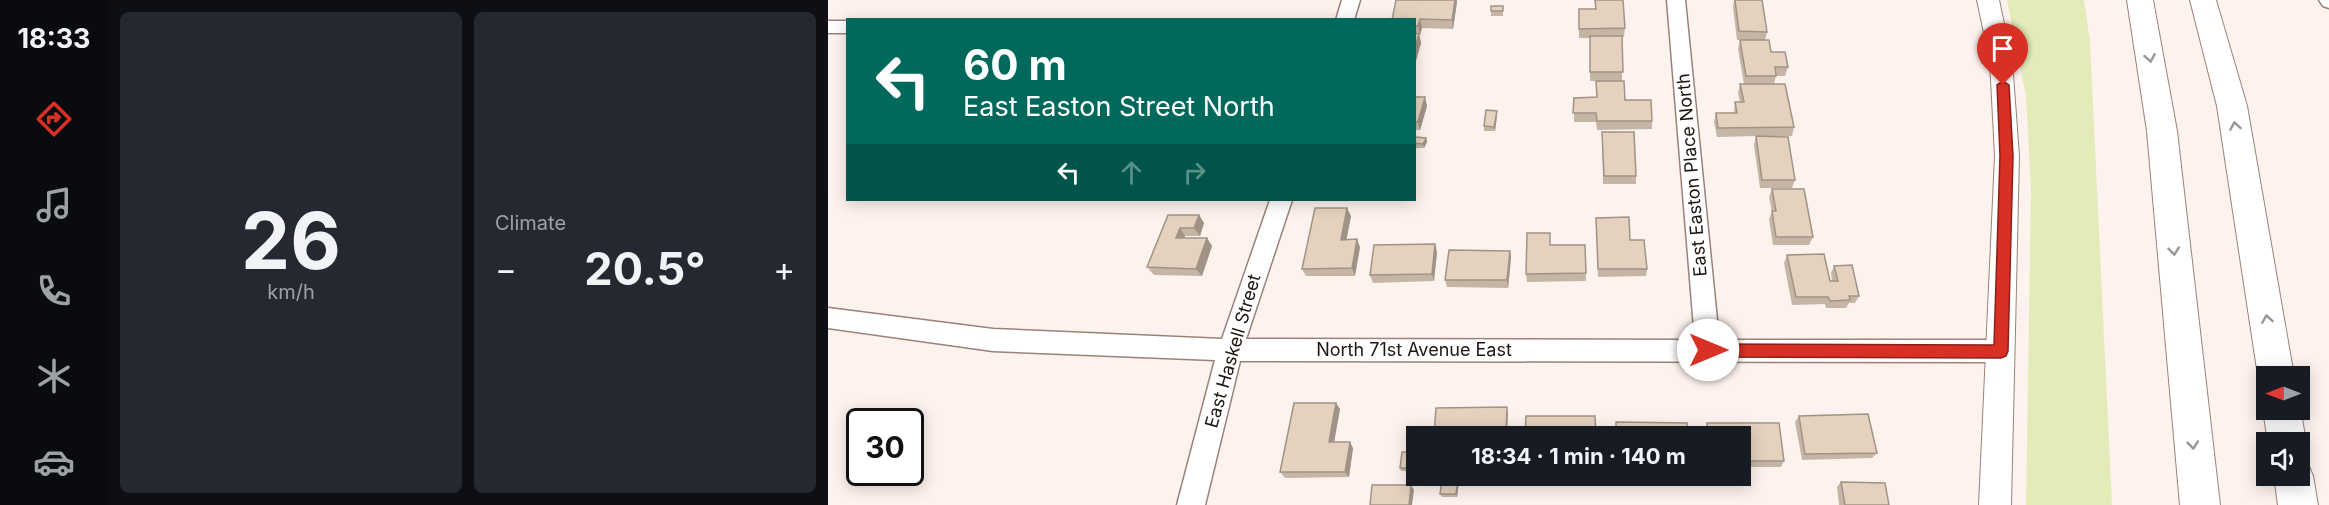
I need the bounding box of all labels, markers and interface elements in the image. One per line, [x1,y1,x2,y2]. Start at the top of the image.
text: 18:33 [17,22,91,55]
pin [1977,23,2028,85]
icon: arrive [1986,32,2019,65]
text: 60 m [963,39,1067,90]
icon: left [864,42,942,120]
one-way arrow [2144,53,2156,62]
street label: East Easton Place North [1672,73,1711,277]
text: East Easton Street North [963,90,1275,123]
icon: directions [33,98,75,140]
one-way arrow [2229,122,2242,132]
icon: left [1052,156,1085,189]
icon: ahead [1115,156,1148,189]
icon: right [1178,156,1211,189]
icon: music [33,184,75,226]
text: 26 [241,193,341,288]
text: Climate [495,211,566,235]
text: 20.5° [584,241,706,296]
one-way arrow [2167,247,2180,256]
text: − [495,249,517,289]
text: + [773,249,795,289]
icon: phone [33,270,75,312]
street label: East Haskell Street [1201,271,1265,430]
text: km/h [267,280,315,304]
one-way arrow [2261,314,2274,324]
position arrow [1676,318,1740,382]
street label: North 71st Avenue East [1316,339,1512,360]
icon: climate [33,355,75,397]
north arrow [2256,366,2310,420]
map controls [2256,366,2310,486]
speed limit sign: 30 [846,408,924,486]
button: sound [2256,432,2310,486]
icon: car [33,441,75,483]
one-way arrow [2186,441,2199,450]
text: 18:34 · 1 min · 140 m [1471,443,1686,469]

